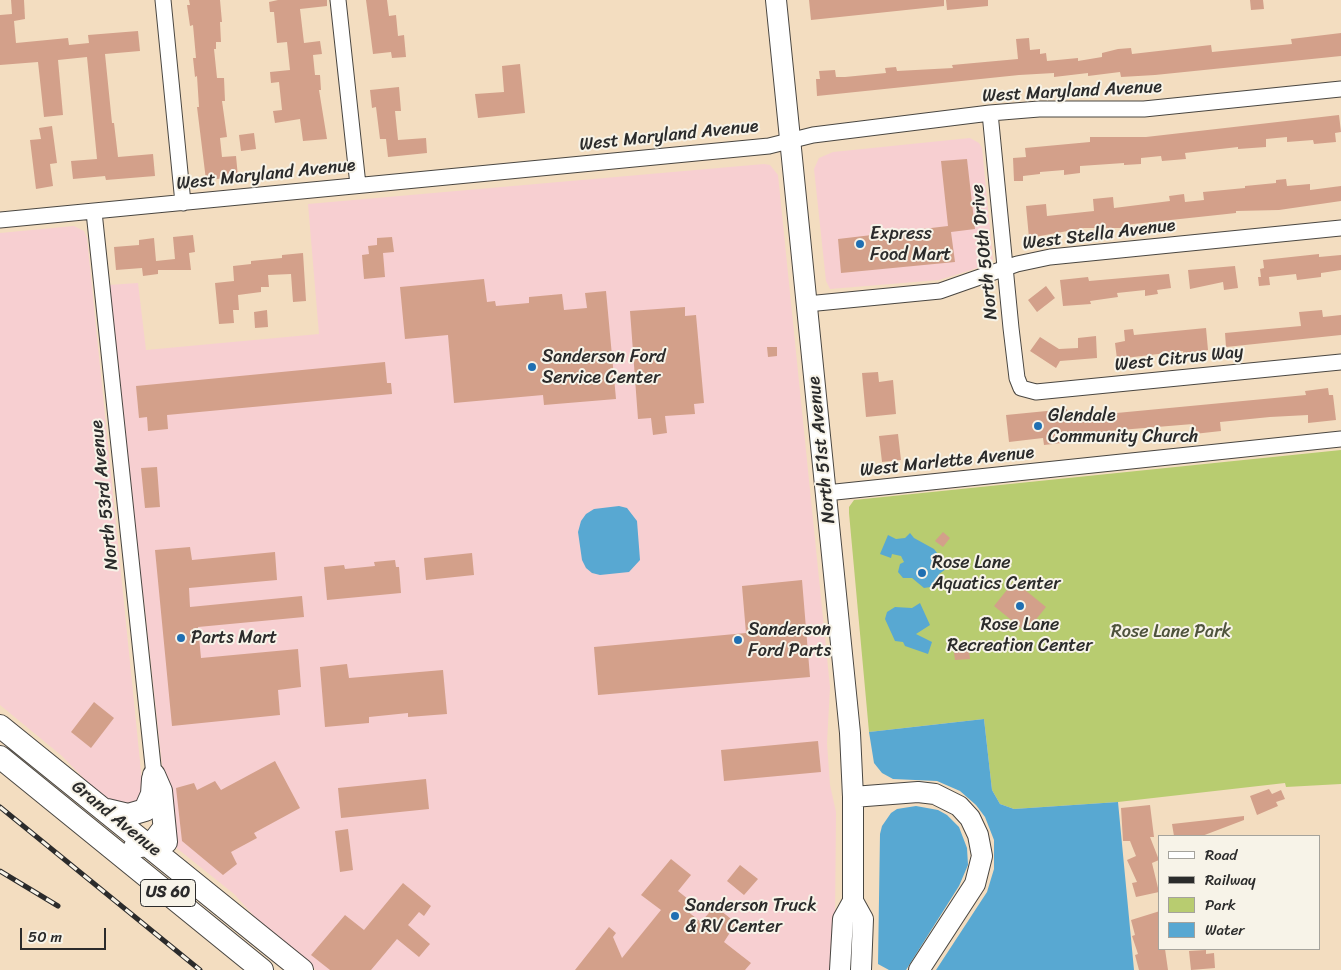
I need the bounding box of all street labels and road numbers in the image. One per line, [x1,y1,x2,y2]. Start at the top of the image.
street label: West Maryland Avenue [982,77,1162,107]
street label: West Maryland Avenue [578,116,760,156]
street label: West Maryland Avenue [175,155,357,195]
street label: North 50th Drive [967,183,1003,321]
street label: West Stella Avenue [1021,215,1177,255]
street label: West Citrus Way [1114,341,1244,377]
street label: North 51st Avenue [804,375,840,525]
street label: North 53rd Avenue [86,419,124,571]
street label: West Marlette Avenue [859,442,1035,482]
street label: Grand Avenue [67,776,165,862]
road number: US 60 [140,880,196,906]

